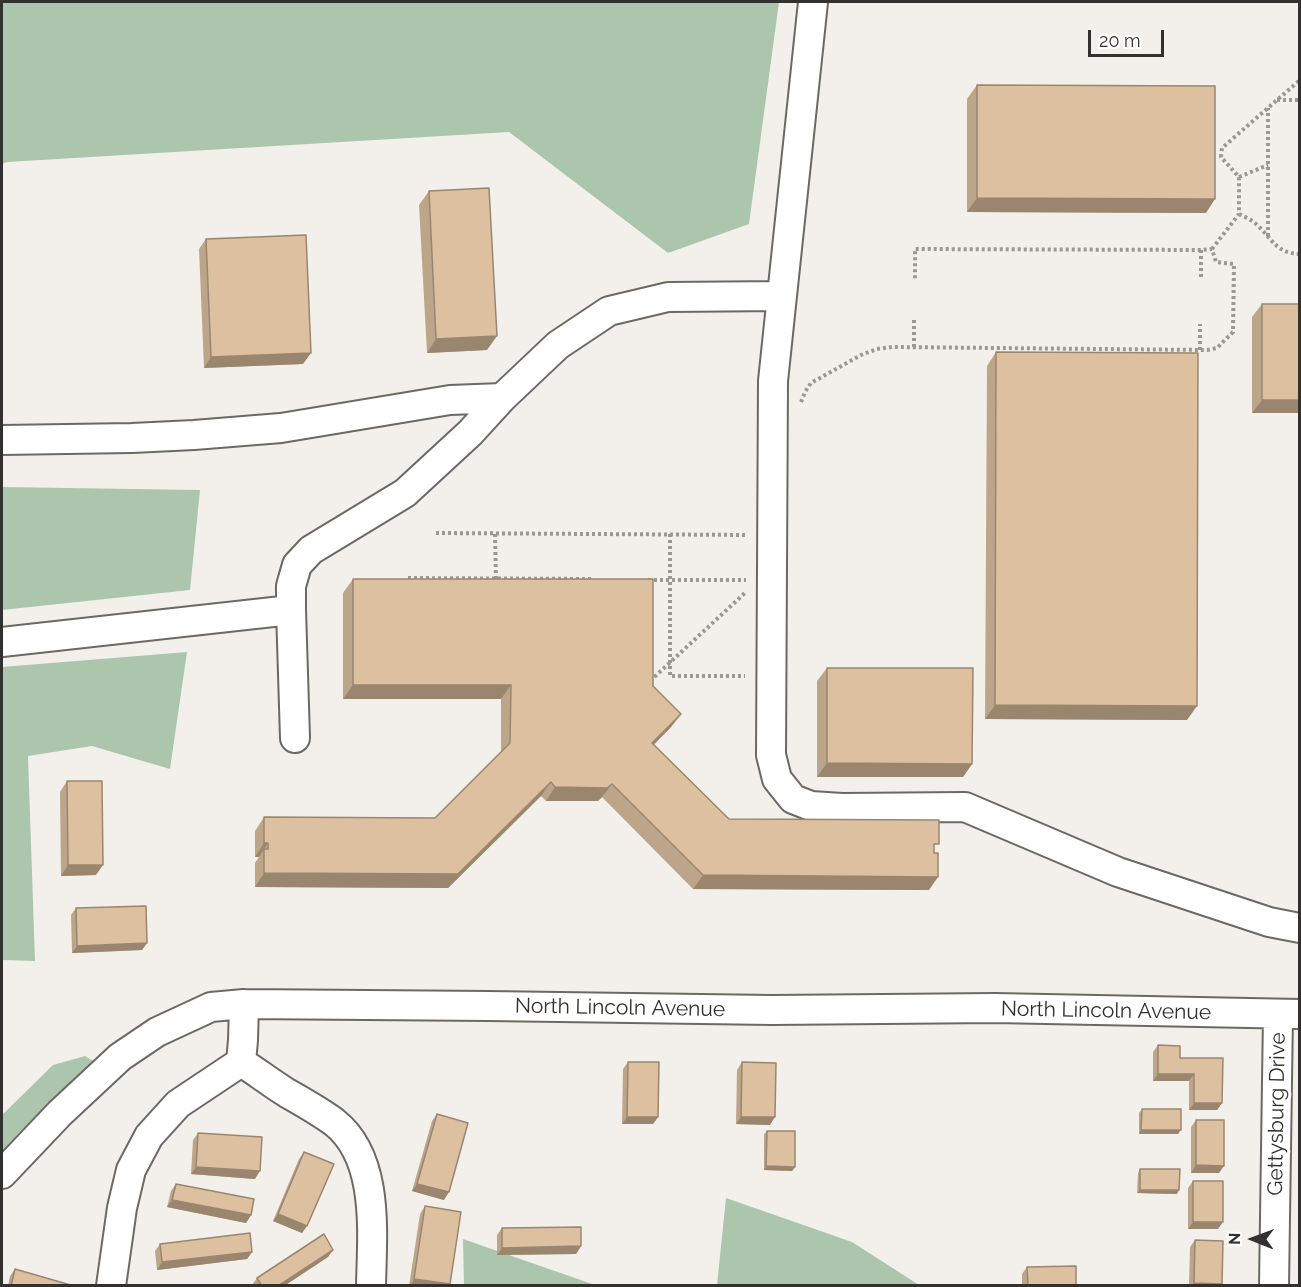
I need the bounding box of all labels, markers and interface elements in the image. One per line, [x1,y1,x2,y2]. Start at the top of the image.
scale bar [1091,18,1168,56]
text: 20 m [1099,30,1141,51]
street label: North Lincoln Avenue [515,994,725,1022]
street label: North Lincoln Avenue [1001,997,1211,1025]
street label: Gettysburg Drive [1263,1032,1291,1196]
north arrow [1223,1209,1283,1269]
text: N [1225,1232,1244,1245]

